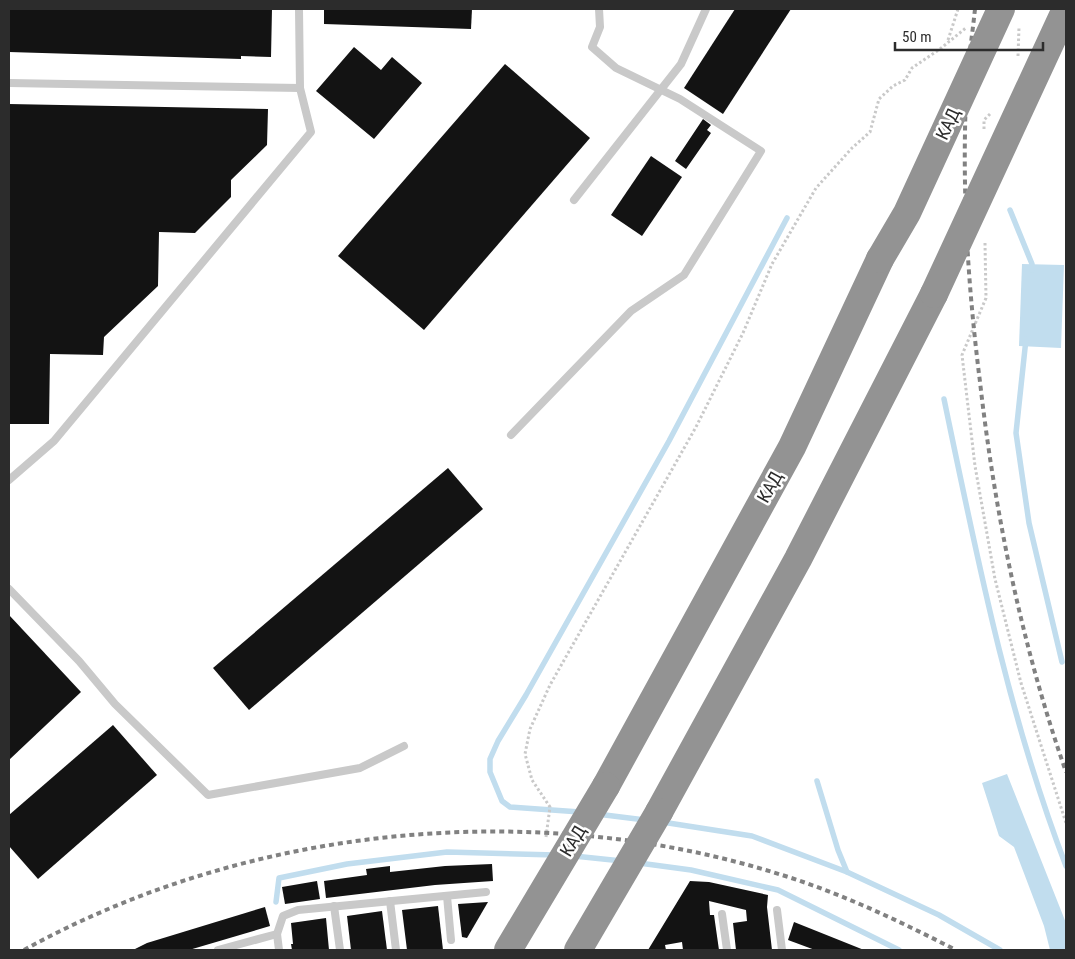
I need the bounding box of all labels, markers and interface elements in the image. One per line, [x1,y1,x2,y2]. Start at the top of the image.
scale bar [895,20,1042,52]
text: 50 m [902,28,932,46]
street label: КАД [931,105,964,143]
street label: КАД [752,467,787,506]
street label: КАД [555,821,590,860]

